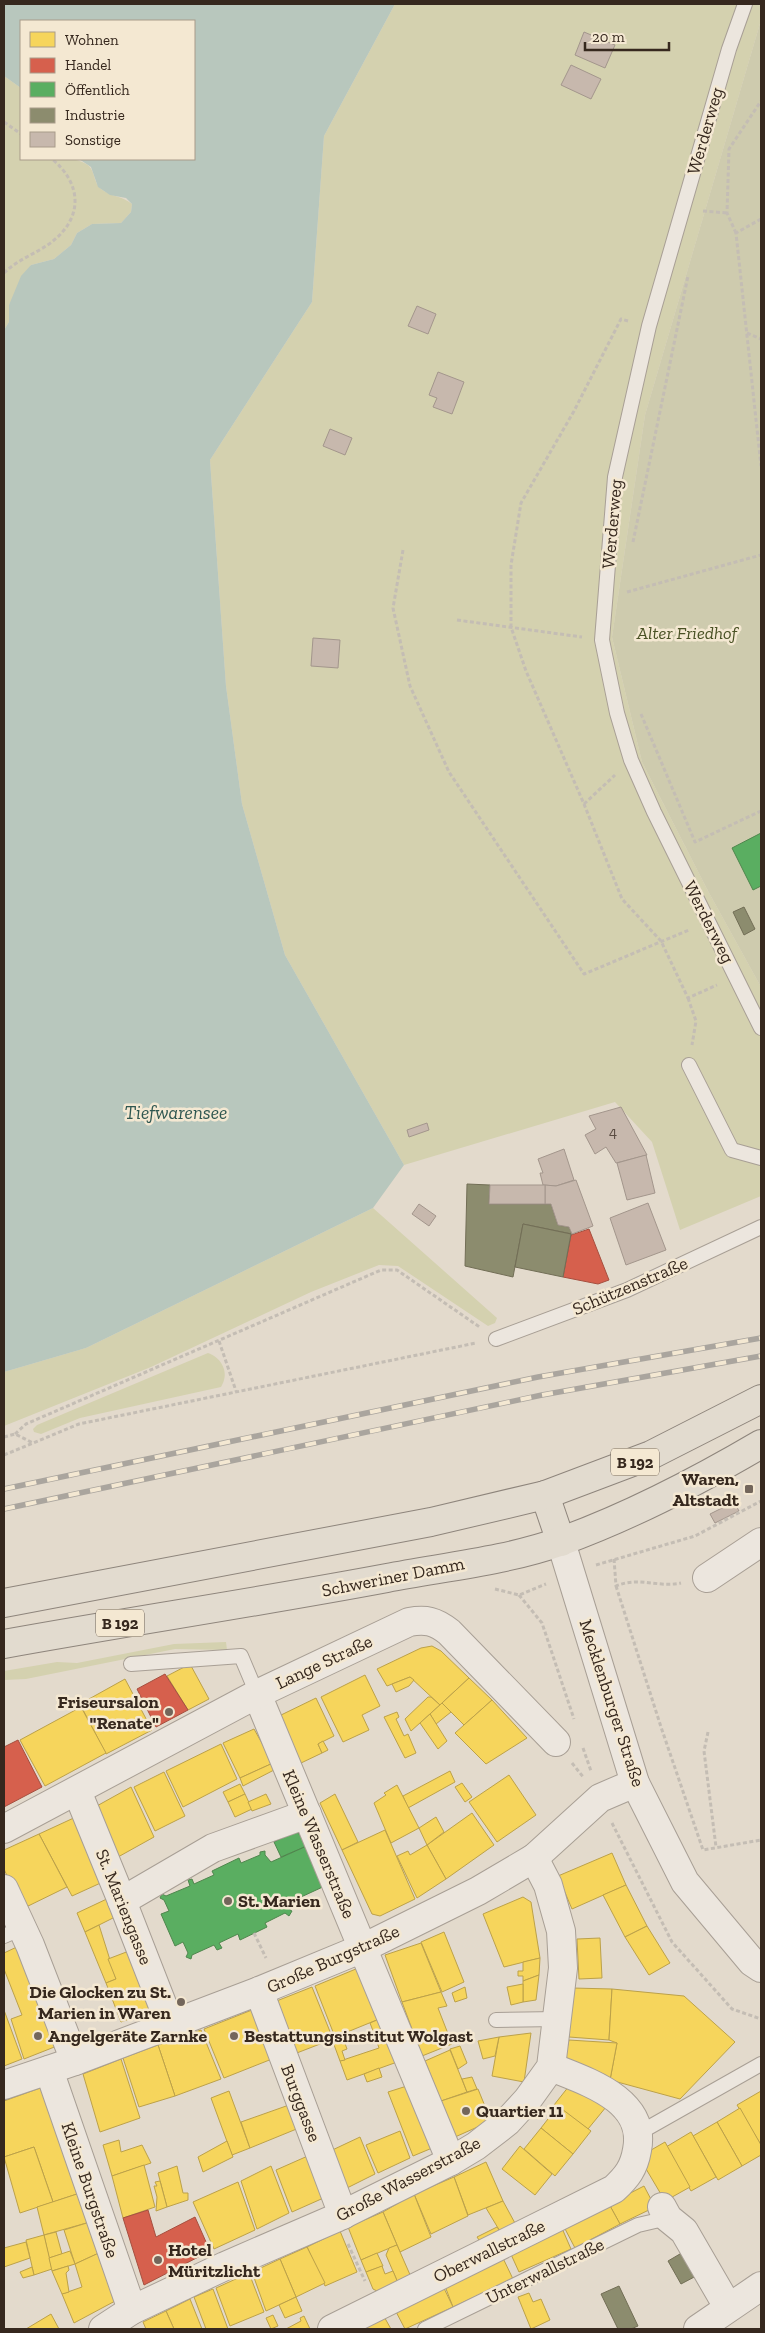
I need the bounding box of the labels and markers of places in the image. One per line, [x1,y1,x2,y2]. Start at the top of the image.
place label: Waren, Altstadt [672,1468,740,1511]
marker: Waren, Altstadt [743,1483,755,1495]
place label: Friseursalon "Renate" [57,1691,159,1734]
marker: Friseursalon "Renate" [163,1706,175,1718]
place label: St. Marien [238,1890,321,1912]
marker: St. Marien [222,1895,234,1907]
place label: Die Glocken zu St. Marien in Waren [29,1981,171,2024]
marker: Die Glocken zu St. Marien in Waren [175,1996,187,2008]
place label: Angelgeräte Zarnke [48,2025,207,2047]
place label: Bestattungsinstitut Wolgast [244,2025,474,2047]
marker: Angelgeräte Zarnke [32,2030,44,2042]
marker: Bestattungsinstitut Wolgast [228,2030,240,2042]
place label: Quartier 11 [476,2100,563,2122]
marker: Quartier 11 [460,2105,472,2117]
place label: Hotel Müritzlicht [168,2239,261,2282]
marker: Hotel Müritzlicht [152,2254,164,2266]

